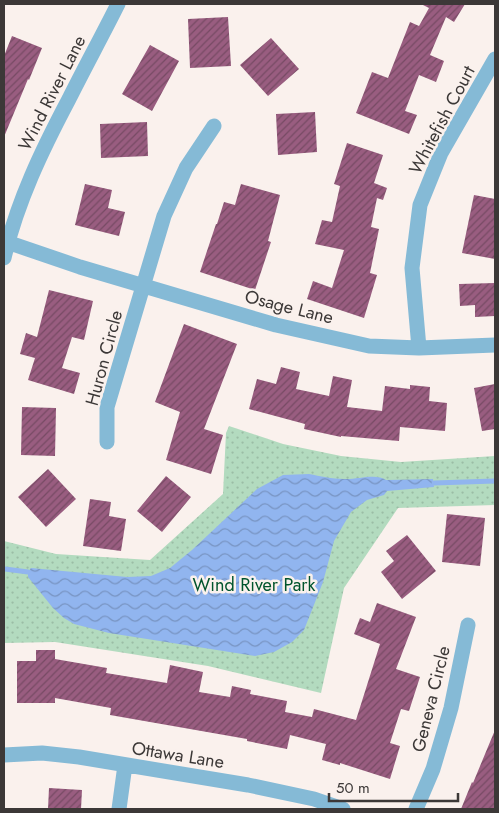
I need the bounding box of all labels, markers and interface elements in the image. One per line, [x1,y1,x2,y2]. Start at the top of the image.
street label: Wind River Lane [12,31,92,155]
street label: Whitefish Court [402,61,482,179]
street label: Osage Lane [242,283,336,331]
street label: Huron Circle [79,307,129,409]
park label: Wind River Park [193,572,316,598]
street label: Geneva Circle [405,643,457,755]
street label: Ottawa Lane [130,735,226,775]
scale bar [329,770,458,802]
text: 50 m [336,777,370,799]

